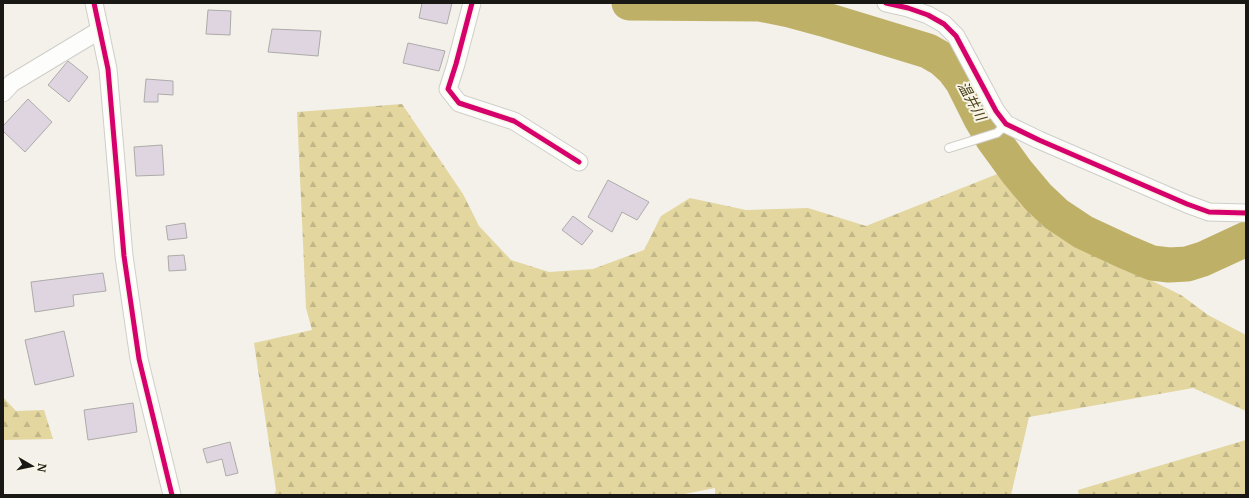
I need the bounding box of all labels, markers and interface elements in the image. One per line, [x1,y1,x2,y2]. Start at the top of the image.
water label: 温井川 [954,78,991,125]
north arrow [12,446,52,486]
text: N [34,462,49,473]

